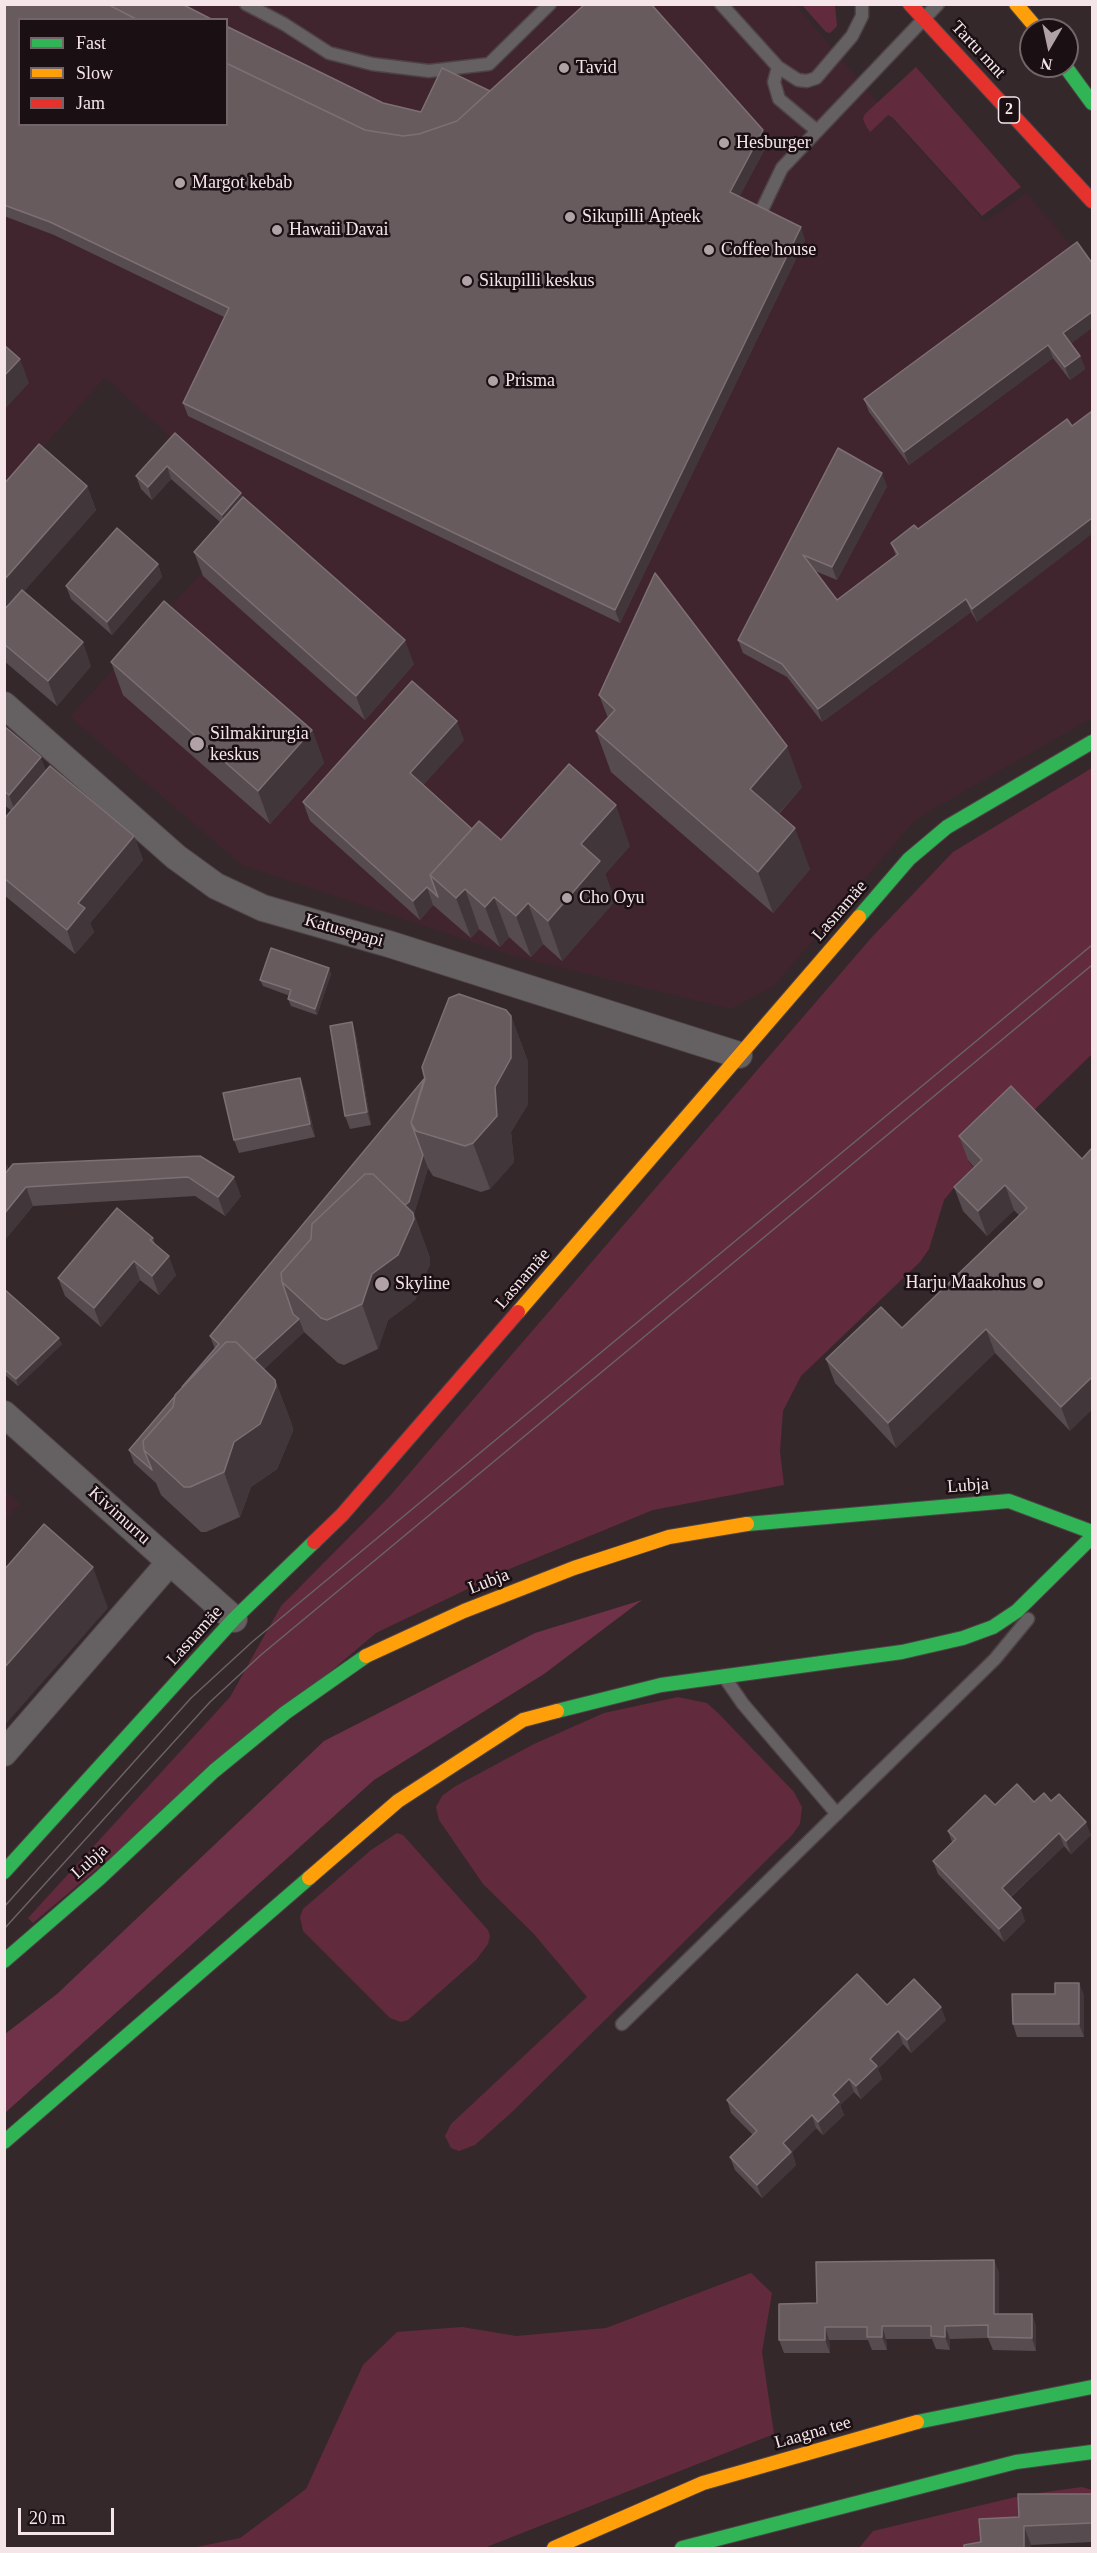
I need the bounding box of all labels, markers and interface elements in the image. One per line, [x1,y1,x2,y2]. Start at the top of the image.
street label: Tartu mnt [946,17,1010,83]
legend [18,18,228,126]
north arrow [1019,18,1079,78]
text: Fast [76,33,106,53]
text: N [1039,55,1053,74]
place label: Tavid [576,57,617,79]
marker: Tavid [557,61,571,75]
text: Slow [76,63,113,83]
text: Jam [76,93,105,113]
road number: 2 [998,97,1020,123]
place label: Hesburger [736,132,811,154]
marker: Hesburger [717,136,731,150]
place label: Margot kebab [192,172,292,194]
marker: Margot kebab [173,176,187,190]
place label: Sikupilli Apteek [582,206,700,228]
marker: Sikupilli Apteek [563,210,577,224]
place label: Hawaii Davai [289,219,388,241]
marker: Hawaii Davai [270,223,284,237]
place label: Coffee house [721,239,816,261]
marker: Coffee house [702,243,716,257]
place label: Sikupilli keskus [479,270,595,292]
marker: Sikupilli keskus [460,274,474,288]
place label: Prisma [505,370,555,392]
marker: Prisma [486,374,500,388]
place label: Silmakirurgia keskus [210,723,309,766]
marker: Silmakirurgia keskus [188,735,206,753]
street label: Lasnamäe [808,876,872,946]
place label: Cho Oyu [579,887,645,909]
marker: Cho Oyu [560,891,574,905]
street label: Katusepapi [302,909,386,953]
street label: Lasnamäe [491,1244,555,1314]
place label: Harju Maakohus [906,1272,1026,1294]
place label: Skyline [395,1273,450,1295]
marker: Skyline [373,1275,391,1293]
marker: Harju Maakohus [1031,1276,1045,1290]
street label: Lubja [946,1474,990,1498]
street label: Kivimurru [84,1483,154,1549]
street label: Lubja [466,1564,512,1600]
street label: Lasnamäe [163,1602,227,1670]
street label: Lubja [67,1840,113,1884]
street label: Laagna tee [772,2412,854,2454]
scale bar [21,2496,117,2534]
text: 20 m [29,2508,66,2528]

